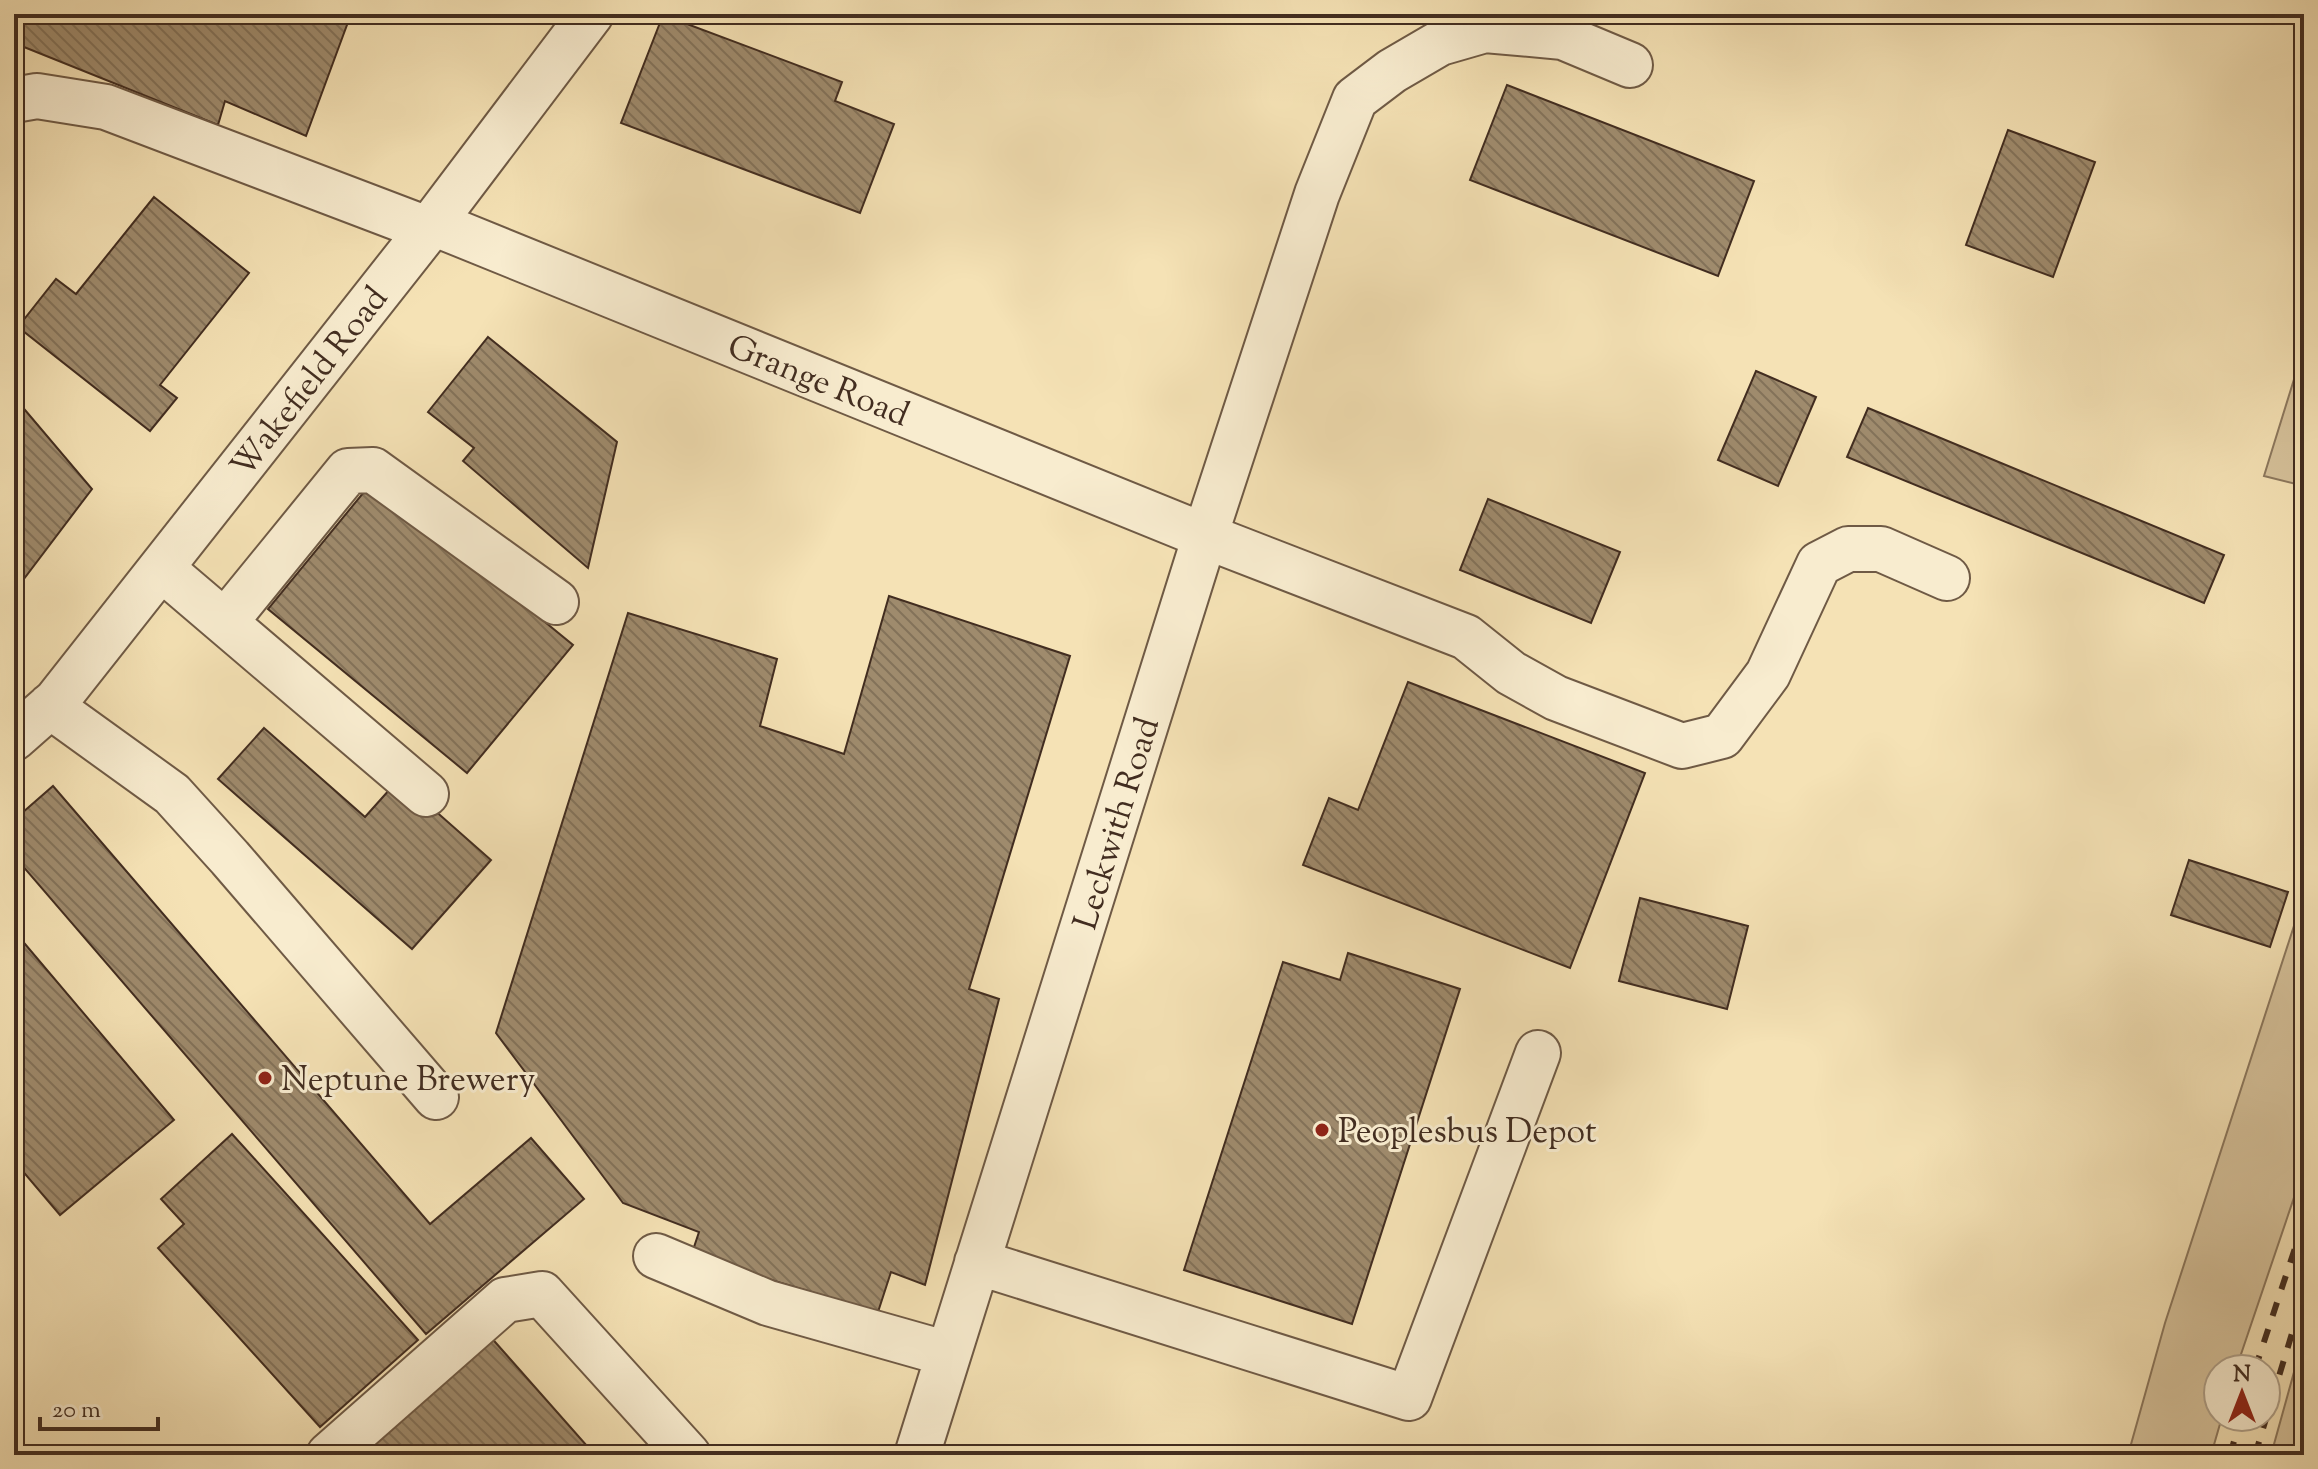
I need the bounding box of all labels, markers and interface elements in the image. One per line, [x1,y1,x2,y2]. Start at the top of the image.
street label: Wakefield Road [220,277,401,489]
street label: Grange Road [720,324,916,441]
street label: Leckwith Road [1063,712,1174,936]
place label: Neptune Brewery [281,1057,535,1106]
marker: Neptune Brewery [256,1069,274,1087]
place label: Peoplesbus Depot [1338,1109,1597,1158]
marker: Peoplesbus Depot [1313,1121,1331,1139]
north arrow [2202,1353,2282,1433]
text: N [2233,1360,2251,1392]
scale bar [40,1381,158,1431]
text: 20 m [52,1394,101,1428]

